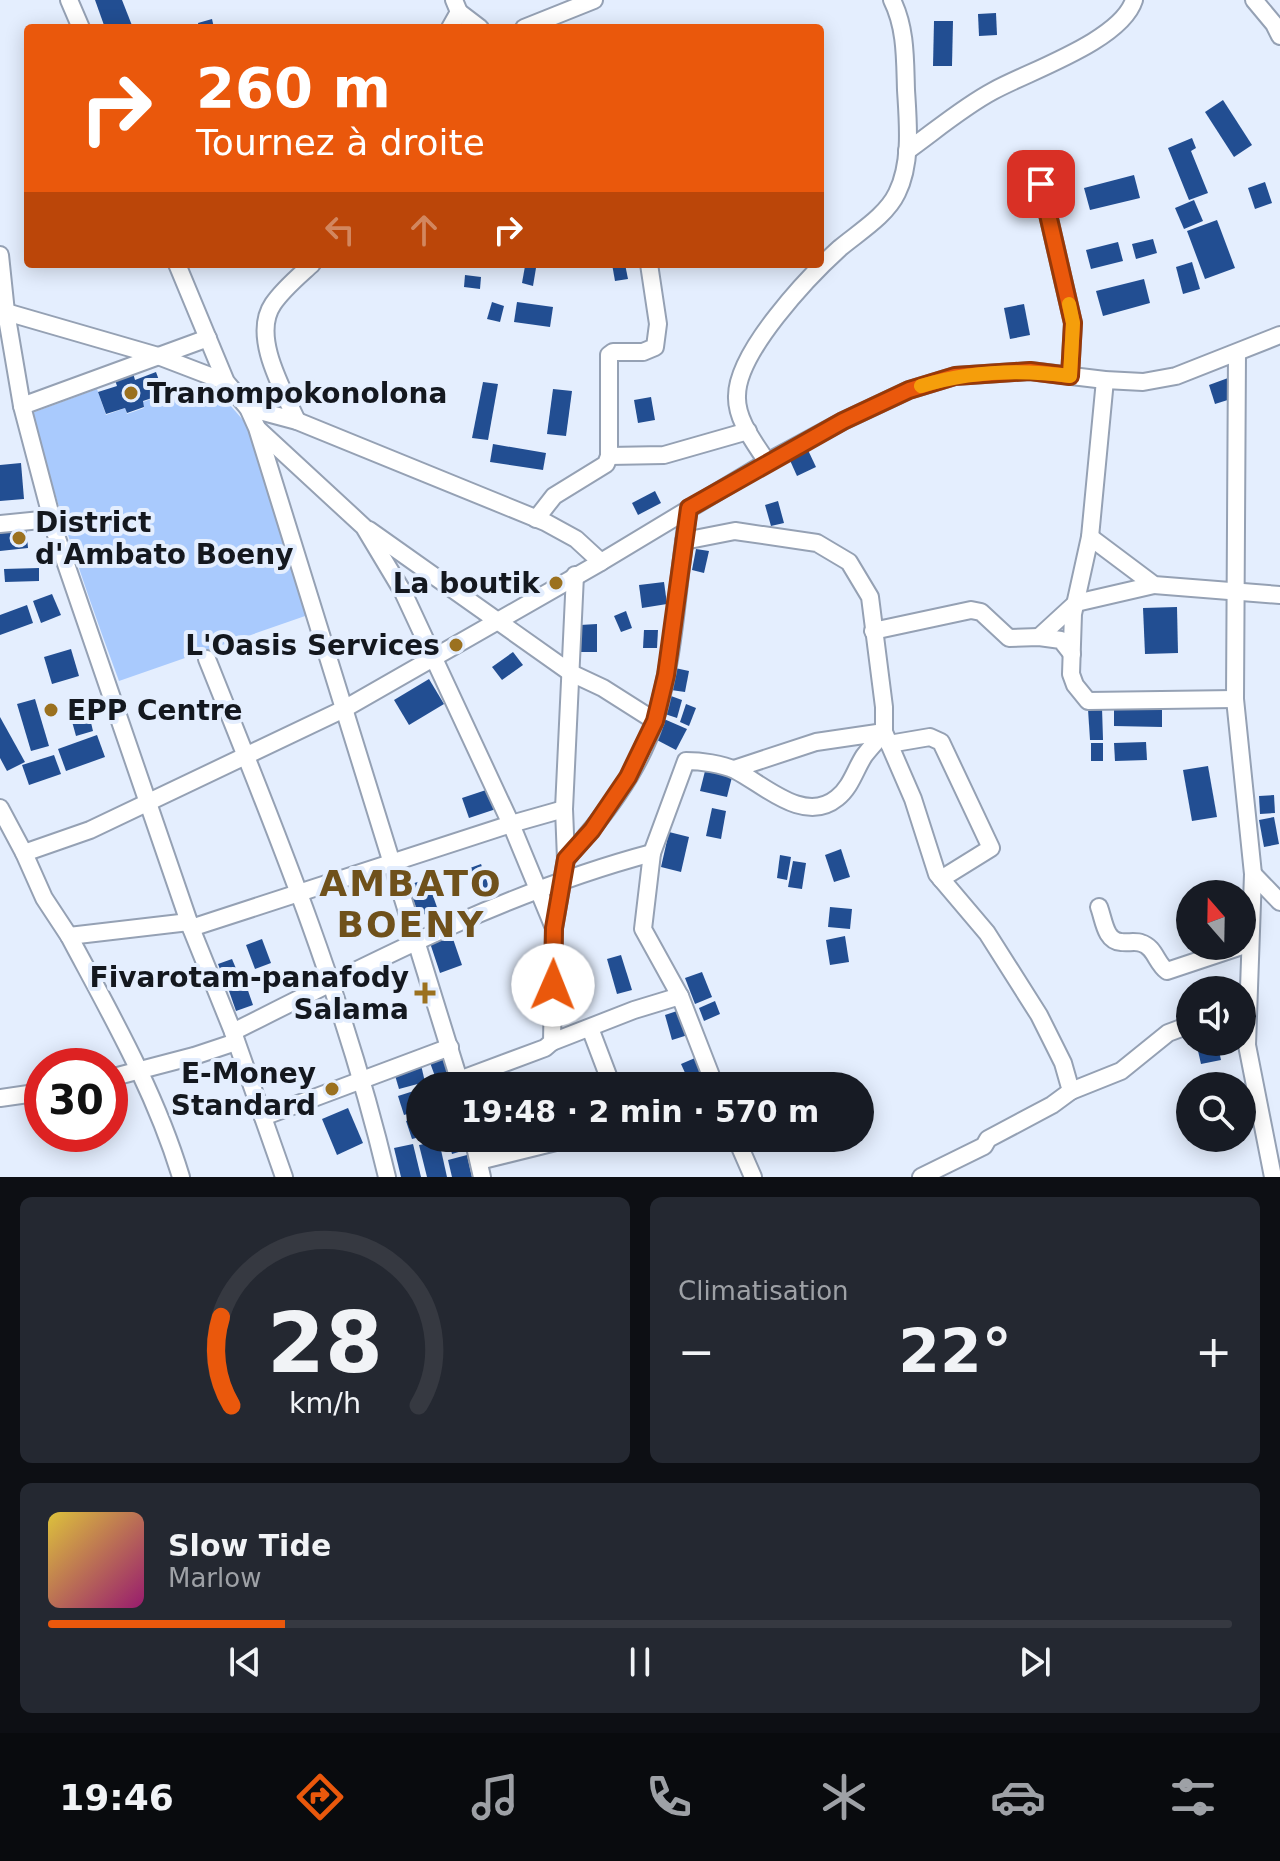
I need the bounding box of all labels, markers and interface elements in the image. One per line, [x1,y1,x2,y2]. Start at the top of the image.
text: 260 m [196,55,391,120]
icon: right [64,56,168,160]
text: Tournez à droite [196,122,485,163]
pin [1007,150,1075,218]
icon: arrive [1019,162,1063,206]
icon: left [318,208,362,252]
icon: ahead [402,208,446,252]
icon: right [486,208,530,252]
place label: Tranompokonolona [147,377,447,410]
marker: Tranompokonolona [122,384,140,402]
place label: District d'Ambato Boeny [35,506,294,571]
marker: District d'Ambato Boeny [10,529,28,547]
place label: La boutik [393,567,541,600]
marker: La boutik [547,574,565,592]
place label: L'Oasis Services [185,629,440,662]
marker: L'Oasis Services [447,636,465,654]
place label: EPP Centre [67,694,243,727]
marker: EPP Centre [42,701,60,719]
district label: AMBATO BOENY [319,863,503,945]
north arrow [1176,880,1256,960]
map controls [1176,880,1256,1152]
position arrow [511,943,595,1027]
place label: Fivarotam-panafody Salama [90,961,409,1026]
button: sound [1176,976,1256,1056]
marker: Fivarotam-panafody Salama [416,984,434,1002]
speed limit sign: 30 [24,1048,128,1152]
place label: E-Money Standard [171,1057,316,1122]
button: search [1176,1072,1256,1152]
marker: E-Money Standard [323,1080,341,1098]
text: 19:48 · 2 min · 570 m [461,1094,819,1129]
text: Climatisation [678,1276,849,1306]
text: 28 [267,1295,383,1392]
text: 22° [898,1316,1012,1386]
text: − [678,1326,715,1377]
text: + [1195,1326,1232,1377]
text: km/h [289,1386,361,1420]
text: Slow Tide [168,1528,331,1563]
text: Marlow [168,1563,261,1593]
icon: previous [223,1640,267,1684]
icon: pause [618,1640,662,1684]
icon: next [1013,1640,1057,1684]
icon: directions [292,1769,348,1825]
icon: music [467,1769,523,1825]
icon: phone [641,1769,697,1825]
icon: climate [816,1769,872,1825]
icon: car [990,1769,1046,1825]
icon: filters [1165,1769,1221,1825]
text: 19:46 [59,1777,174,1818]

